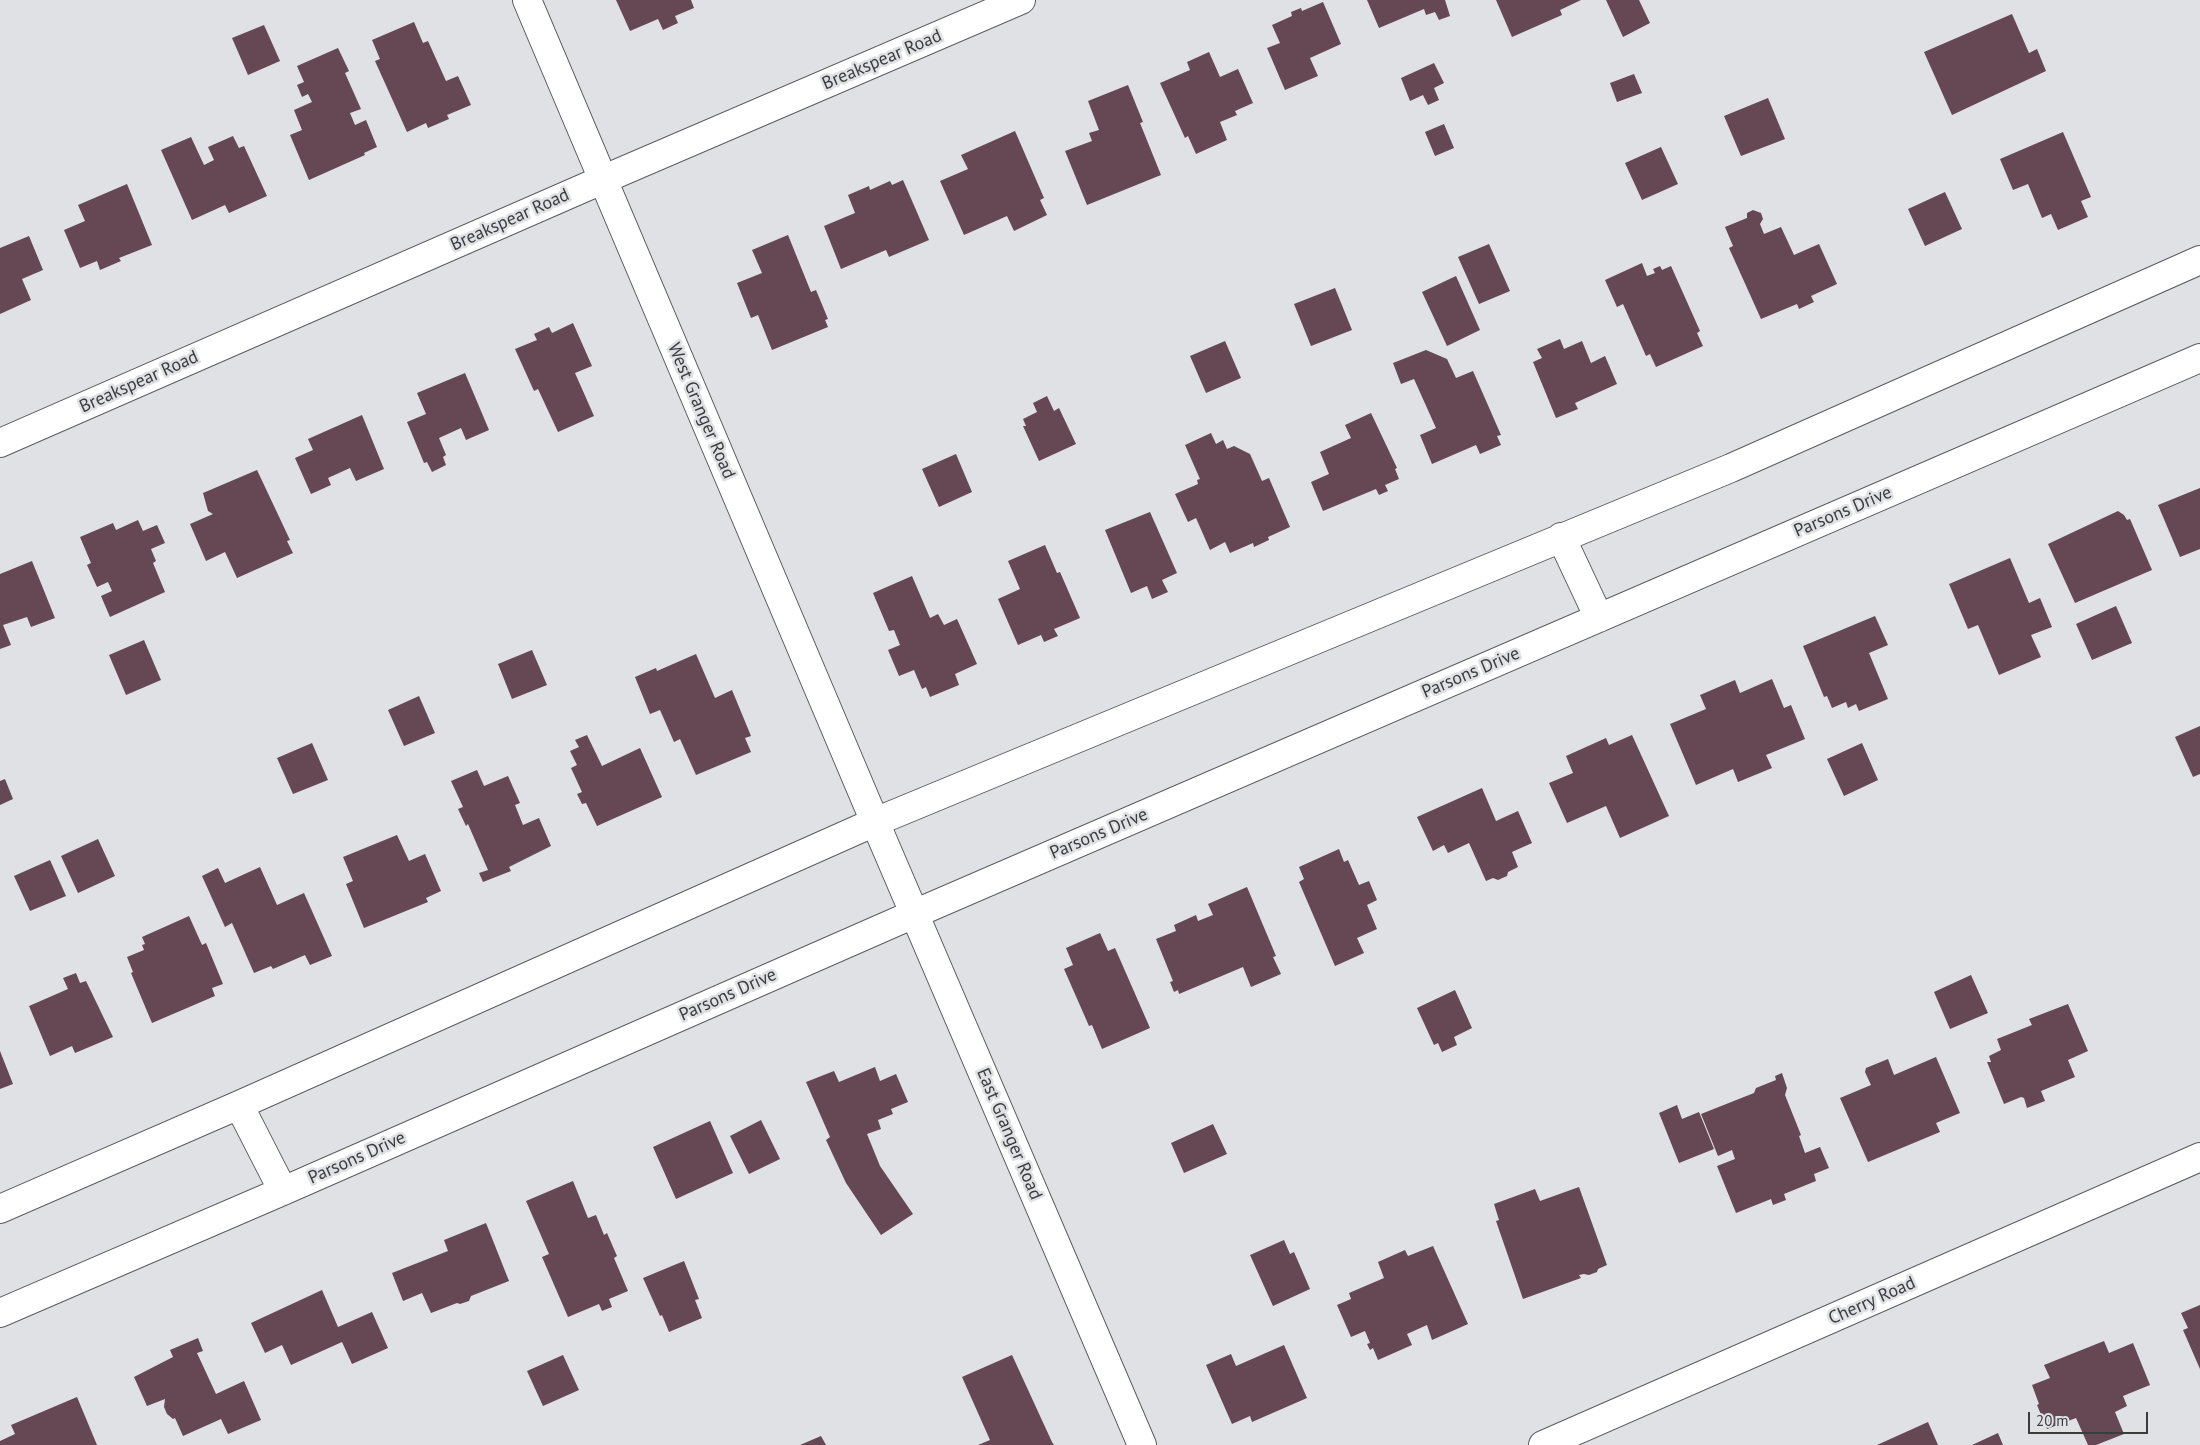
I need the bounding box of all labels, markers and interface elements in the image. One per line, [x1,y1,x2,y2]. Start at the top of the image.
street label: Breakspear Road [819,25,945,95]
street label: Breakspear Road [447,184,573,256]
street label: West Granger Road [663,340,739,482]
street label: Breakspear Road [76,346,202,418]
street label: Parsons Drive [1791,482,1895,542]
street label: Parsons Drive [1419,643,1523,703]
street label: Parsons Drive [1047,804,1151,864]
street label: Parsons Drive [676,964,780,1026]
street label: East Granger Road [972,1065,1046,1203]
street label: Parsons Drive [305,1127,409,1189]
street label: Cherry Road [1825,1272,1919,1330]
scale bar [2030,1402,2150,1434]
text: 20 m [2036,1411,2069,1430]

